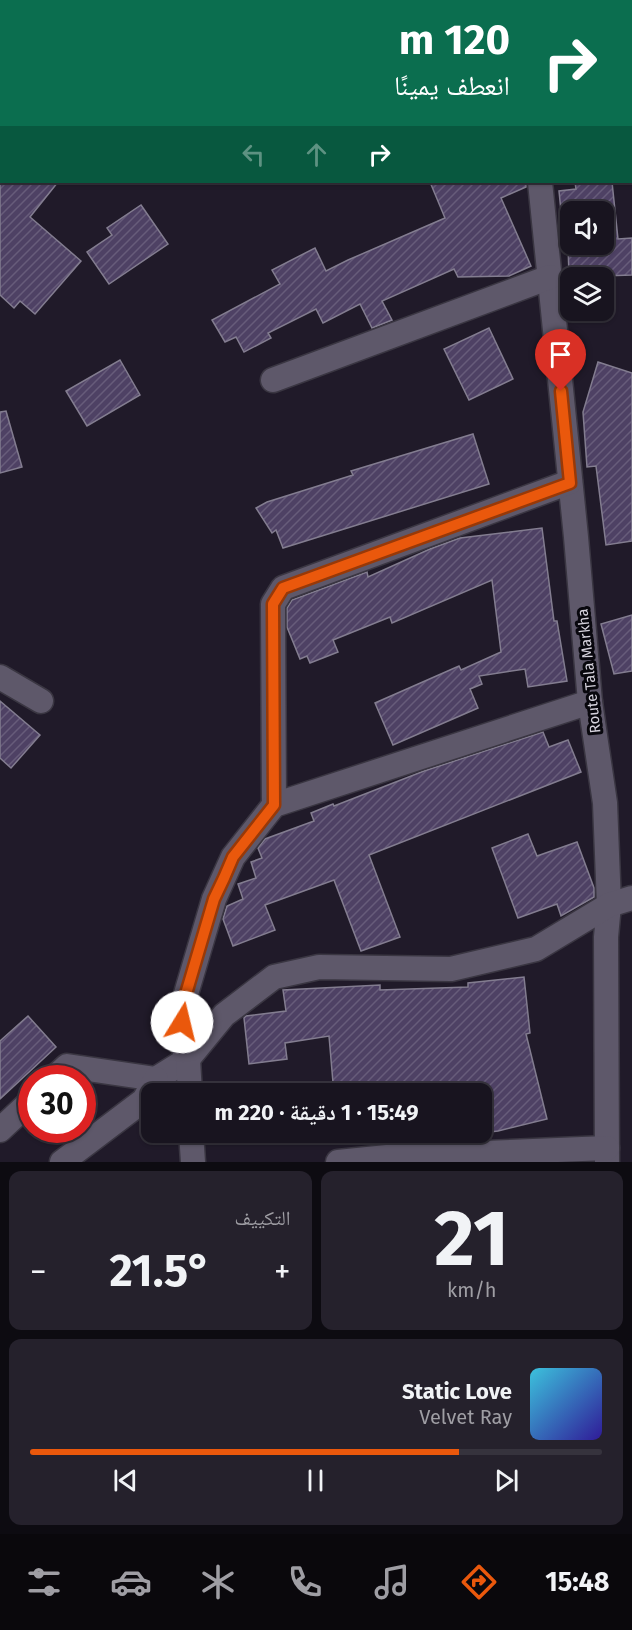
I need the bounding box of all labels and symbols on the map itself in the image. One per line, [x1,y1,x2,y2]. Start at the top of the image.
pin [535,329,586,391]
street label: Route Tala Markha [573,608,605,734]
position arrow [150,990,214,1054]
speed limit sign: 30 [18,1065,96,1143]

